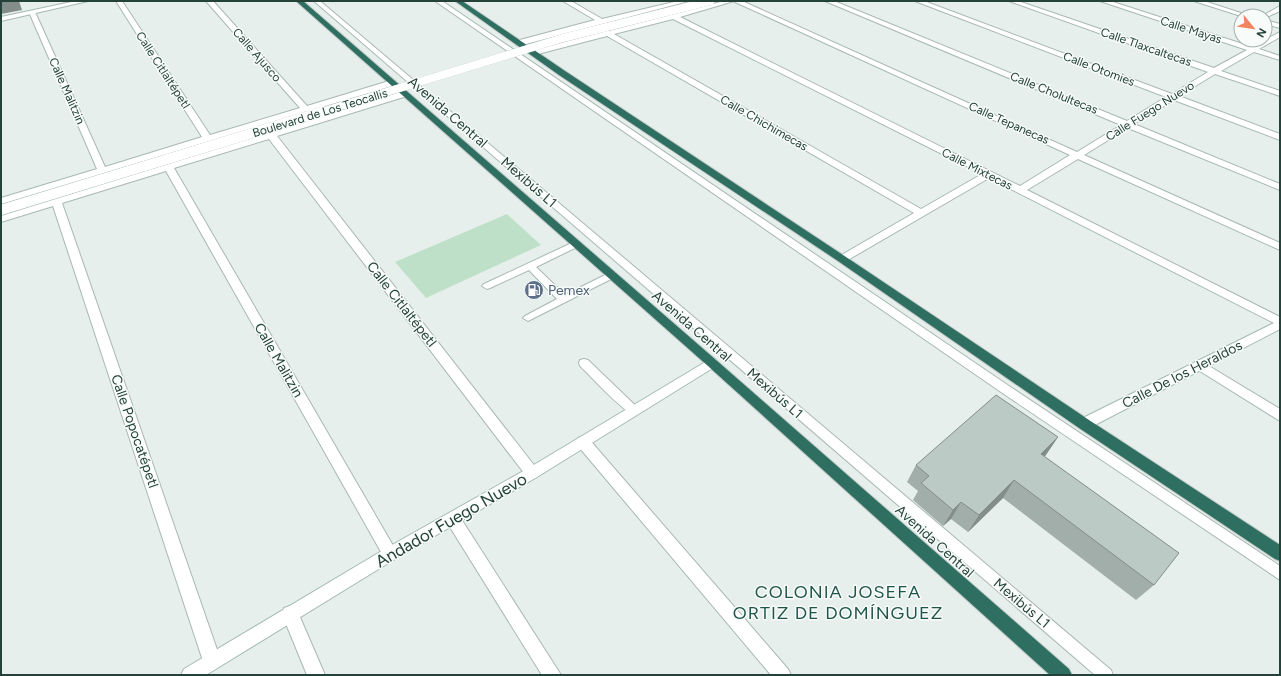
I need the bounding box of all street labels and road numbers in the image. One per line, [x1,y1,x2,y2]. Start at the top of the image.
street label: Calle Mayas [1159,14,1224,47]
street label: Calle Ajusco [230,25,284,85]
street label: Calle Tlaxcaltecas [1099,25,1194,69]
street label: Calle Citlaltépetl [133,29,193,111]
street label: Calle Otomies [1061,49,1137,89]
street label: Calle Malitzin [46,56,88,127]
street label: Calle Cholultecas [1008,69,1100,117]
street label: Avenida Central [404,73,491,152]
street label: Calle Fuego Nuevo [1103,78,1197,144]
street label: Boulevard de Los Teocallis [251,86,390,140]
street label: Calle Chichimecas [718,92,811,154]
street label: Calle Tepanecas [967,99,1052,147]
street label: Calle Mixtecas [939,145,1015,193]
street label: Mexibús L1 [497,154,560,211]
street label: Calle Citlaltépetl [363,258,440,350]
street label: Avenida Central [648,287,735,366]
street label: Calle Malitzin [250,320,307,401]
street label: Calle De los Heraldos [1119,337,1245,412]
street label: Mexibús L1 [743,365,806,422]
street label: Calle Popocatépetl [107,372,162,490]
street label: Andador Fuego Nuevo [372,468,530,572]
street label: Avenida Central [892,502,977,581]
street label: Mexibús L1 [990,575,1053,632]

